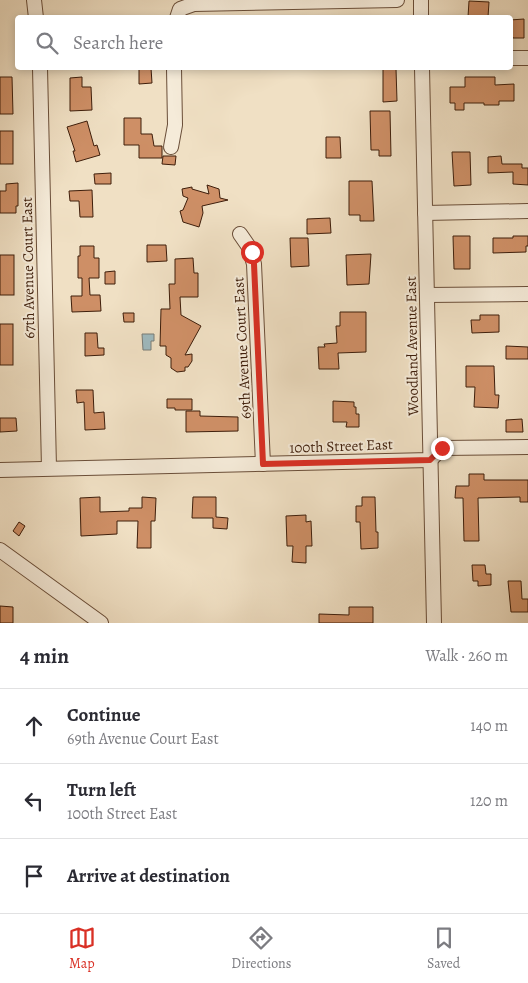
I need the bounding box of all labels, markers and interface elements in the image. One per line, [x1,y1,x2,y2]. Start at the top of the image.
search box [15,15,513,70]
icon: search [33,29,61,57]
text: Search here [73,30,163,56]
street label: 67th Avenue Court East [17,197,39,339]
route start [241,241,264,264]
street label: 69th Avenue Court East [228,276,256,420]
street label: Woodland Avenue East [401,276,423,417]
street label: 100th Street East [289,434,393,458]
route end [431,437,454,460]
text: 4 min [20,642,69,670]
text: Walk · 260 m [426,645,508,667]
text: Continue [67,702,141,728]
icon: ahead [20,712,48,740]
text: 140 m [470,715,508,737]
text: 69th Avenue Court East [67,728,219,750]
text: Turn left [67,777,136,803]
icon: left [20,787,48,815]
text: 120 m [470,790,508,812]
text: 100th Street East [67,803,177,825]
icon: arrive [20,862,48,890]
text: Arrive at destination [67,863,230,889]
tab: Map [68,924,96,973]
tab: Directions [231,924,291,973]
tab: Saved [427,924,460,973]

